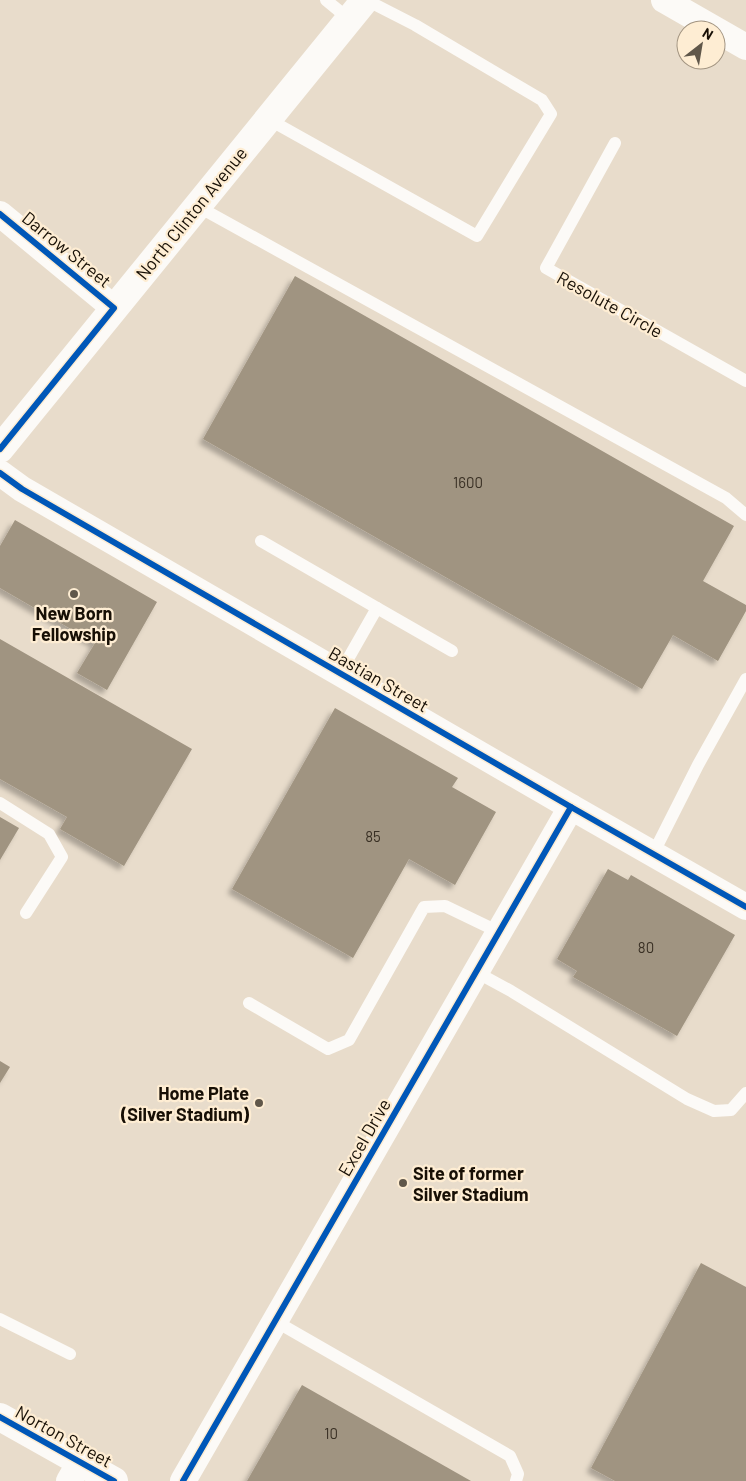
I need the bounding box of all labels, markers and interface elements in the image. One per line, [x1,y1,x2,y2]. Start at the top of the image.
north arrow [676,20,726,70]
text: N [700,24,716,43]
street label: North Clinton Avenue [131,142,251,284]
street label: Darrow Street [18,206,116,292]
street label: Resolute Circle [553,266,667,342]
house number: 1600 [453,473,483,491]
marker: New Born Fellowship [68,588,80,600]
place label: New Born Fellowship [32,602,116,645]
street label: Bastian Street [325,642,433,716]
house number: 85 [365,827,381,845]
house number: 80 [638,938,654,956]
place label: Home Plate (Silver Stadium) [120,1082,250,1125]
street label: Excel Drive [333,1094,395,1180]
marker: Home Plate (Silver Stadium) [253,1097,265,1109]
place label: Site of former Silver Stadium [413,1162,528,1205]
marker: Site of former Silver Stadium [397,1177,409,1189]
street label: Norton Street [12,1400,116,1472]
house number: 10 [324,1424,338,1442]

